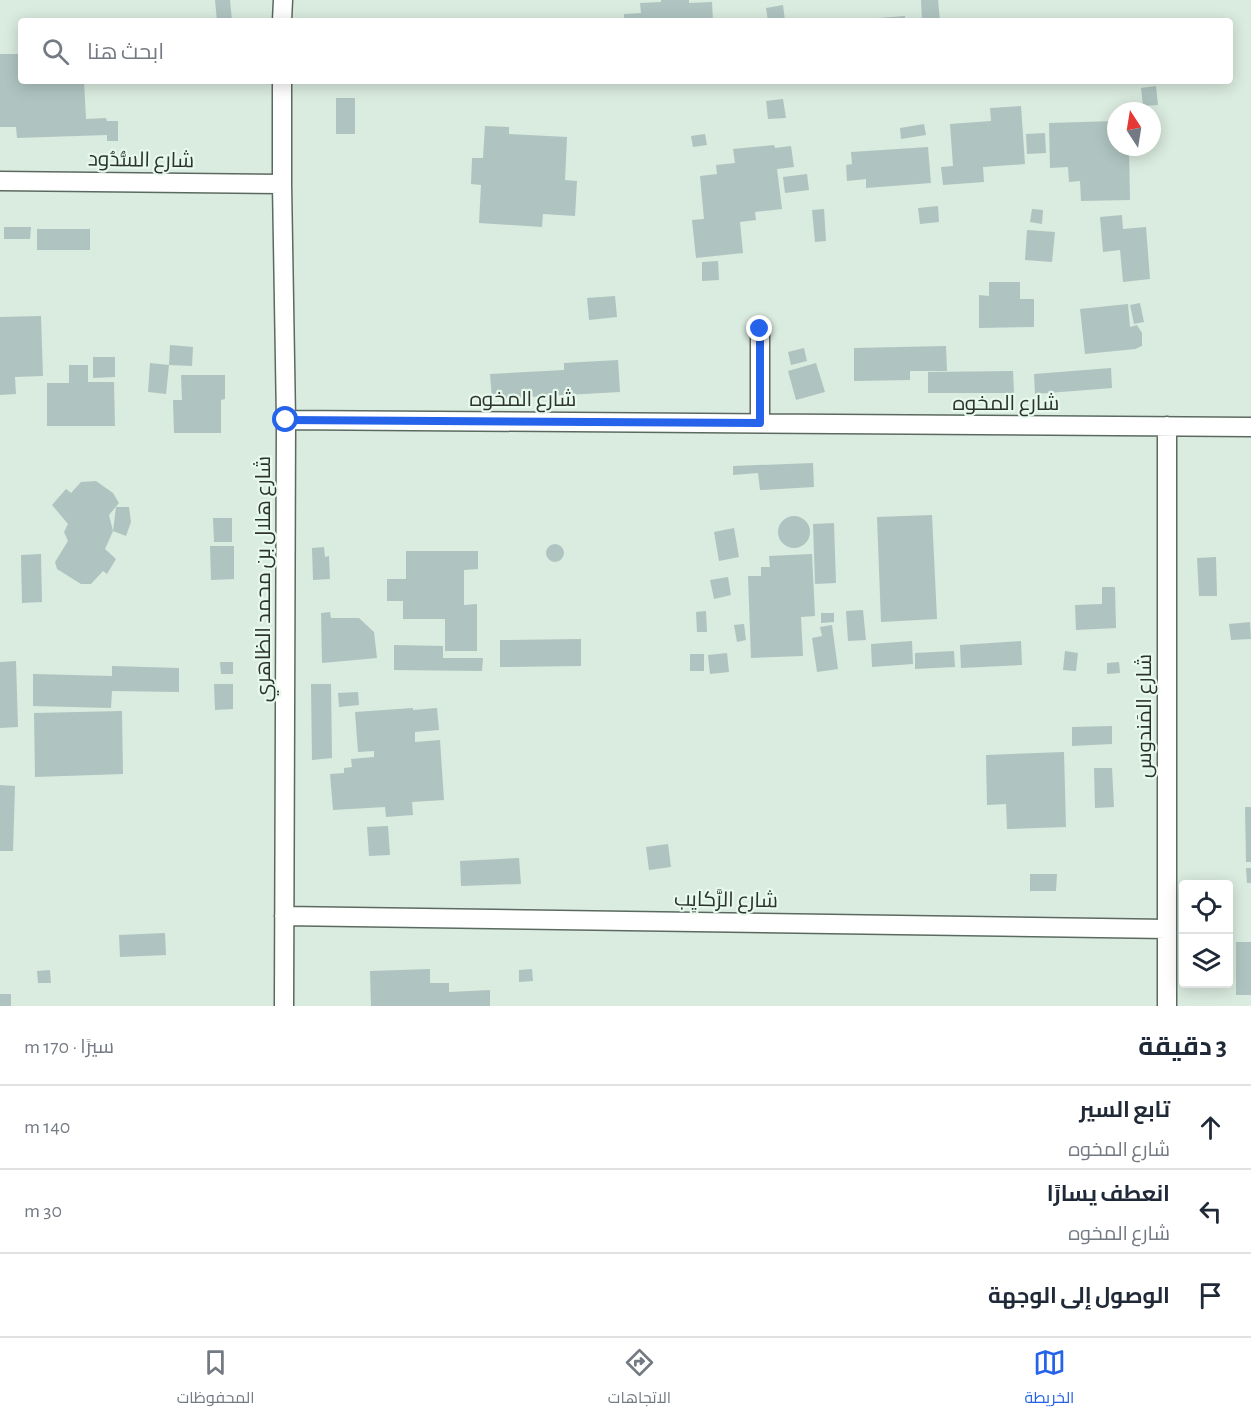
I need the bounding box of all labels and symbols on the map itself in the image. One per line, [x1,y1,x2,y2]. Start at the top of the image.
north arrow [1107,102,1161,156]
street label: شارع السُّدُود [88,149,194,174]
route end [746,315,772,341]
street label: شارع المخوه [470,389,576,413]
street label: شارع المخوه [953,393,1059,417]
route start [272,406,298,432]
street label: شارع هلال بن محمد الظاهري [253,456,279,702]
street label: شارع المَندوس [1134,654,1158,778]
street label: شارع الرَّكايِب [674,888,778,914]

